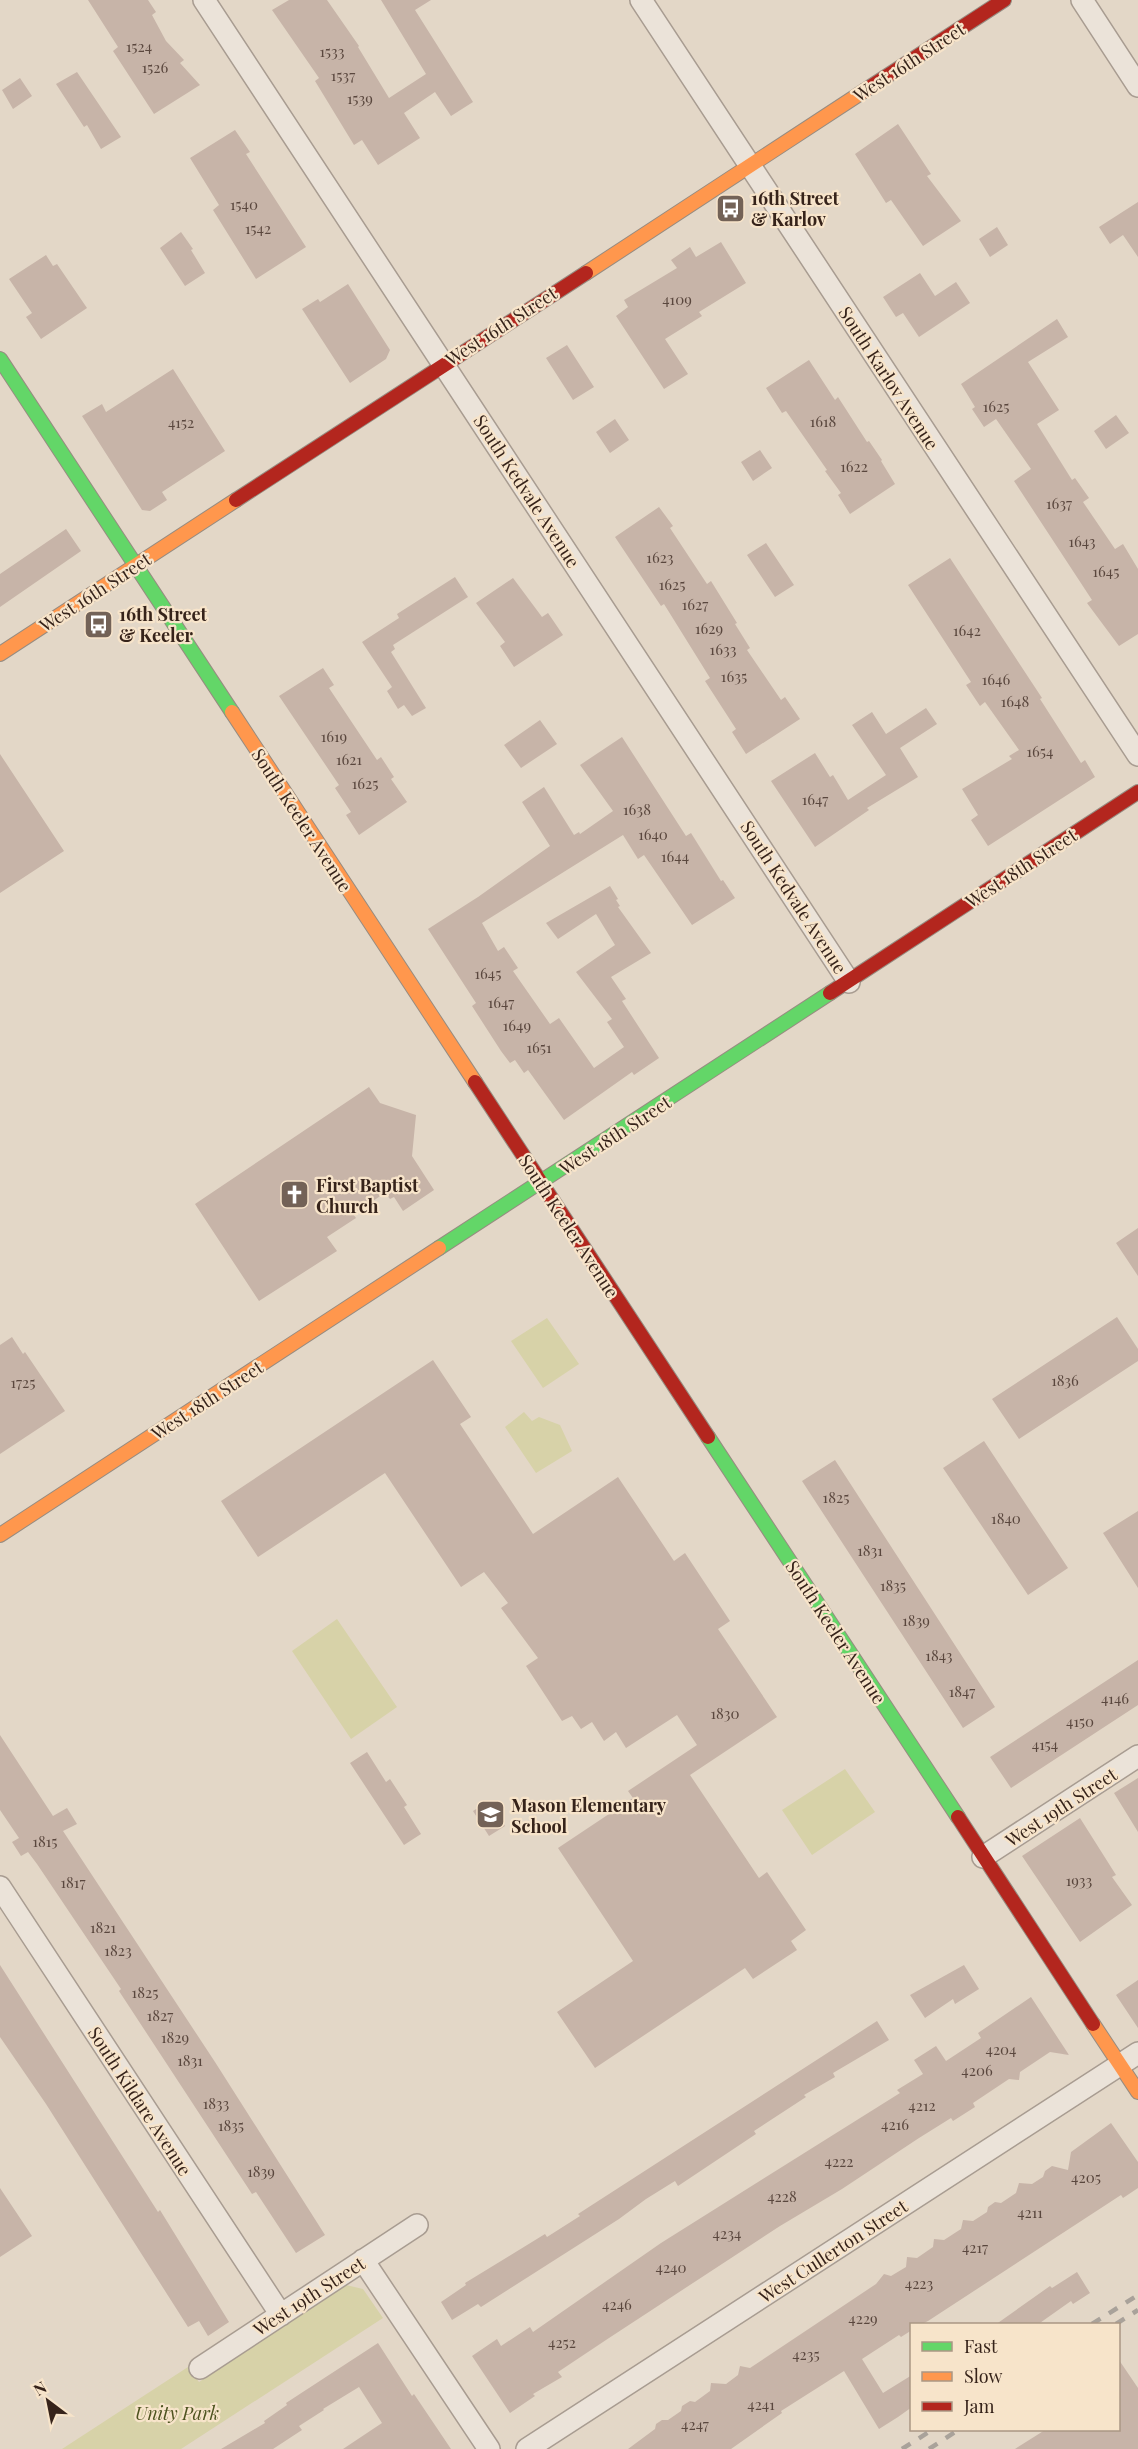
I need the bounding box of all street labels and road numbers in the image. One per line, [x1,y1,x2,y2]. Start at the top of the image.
street label: West 16th Street [848,17,970,108]
street label: West 16th Street [440,281,562,372]
street label: South Karlov Avenue [834,302,944,454]
street label: South Kedvale Avenue [469,410,585,572]
street label: West 16th Street [34,547,156,638]
street label: South Keeler Avenue [247,744,357,896]
street label: South Kedvale Avenue [736,816,852,978]
street label: West 18th Street [960,823,1082,914]
street label: West 18th Street [554,1090,676,1181]
street label: South Keeler Avenue [514,1150,624,1302]
street label: West 18th Street [146,1355,268,1446]
street label: South Keeler Avenue [781,1556,891,1708]
street label: West 19th Street [1000,1762,1122,1853]
street label: South Kildare Avenue [83,2022,197,2180]
street label: West Cullerton Street [753,2194,912,2309]
street label: West 19th Street [248,2251,370,2342]

